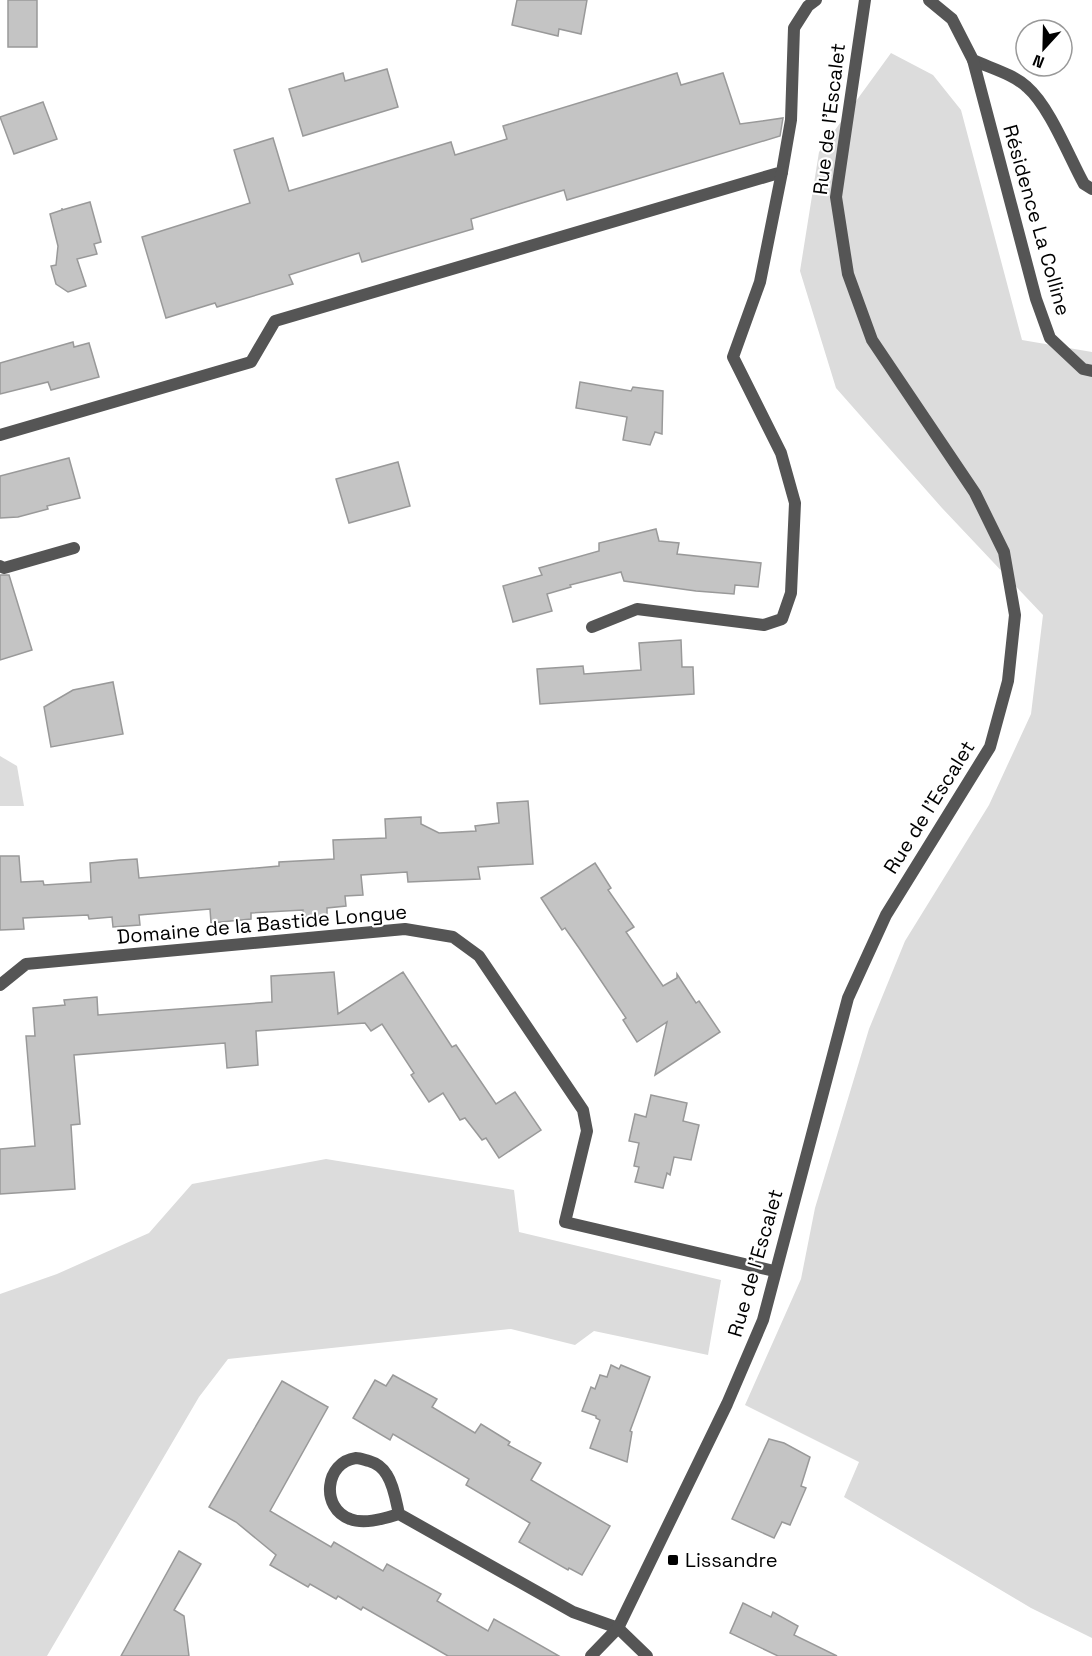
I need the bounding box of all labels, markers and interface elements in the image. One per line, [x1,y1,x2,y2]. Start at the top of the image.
north arrow [1014,18,1074,78]
street label: Rue de l'Escalet [807,42,851,196]
text: N [1030,50,1047,73]
street label: Résidence La Colline [997,122,1077,318]
street label: Rue de l'Escalet [878,735,980,879]
street label: Domaine de la Bastide Longue [116,898,408,950]
street label: Rue de l'Escalet [721,1186,789,1340]
place label: Lissandre [685,1547,777,1573]
marker: Lissandre [666,1553,680,1567]

